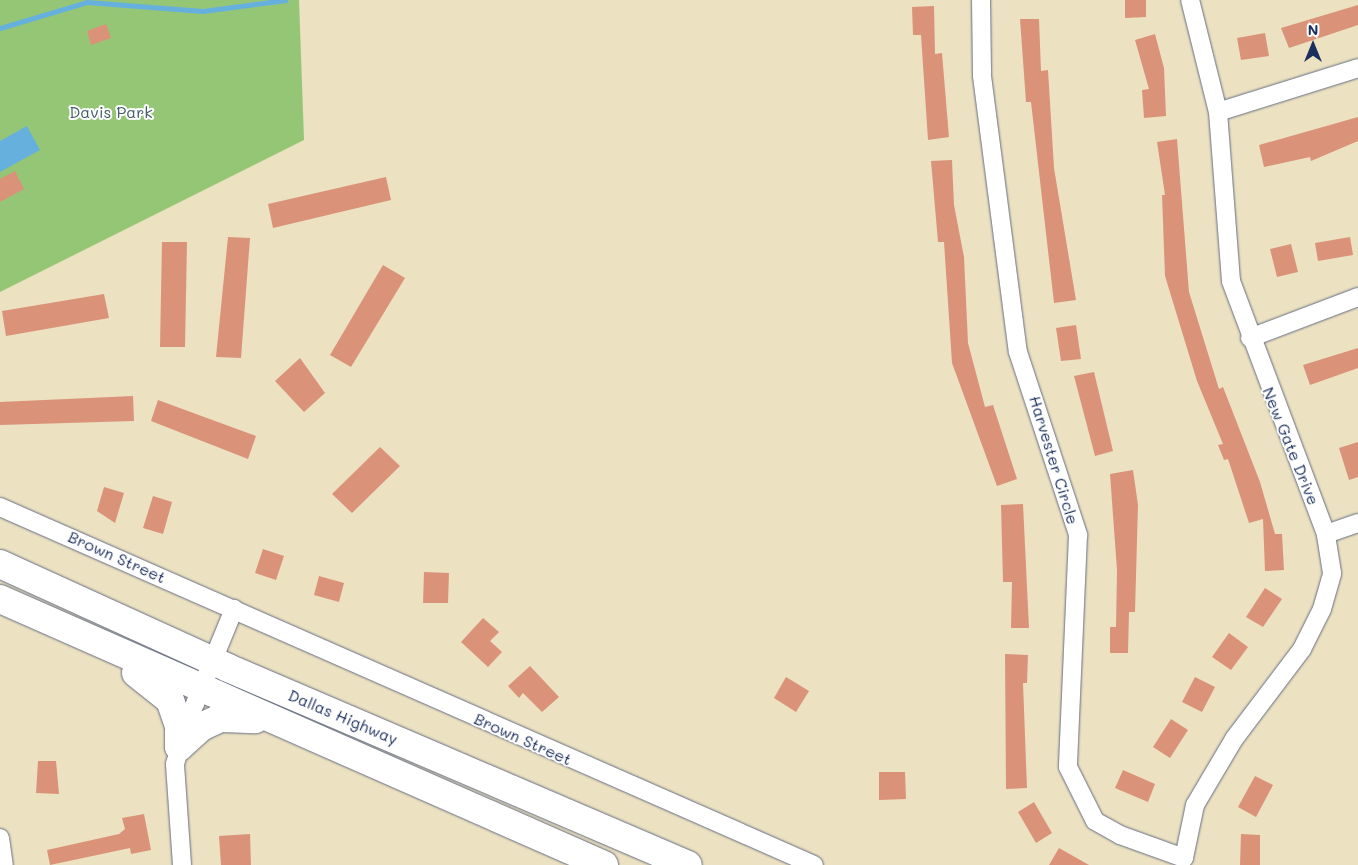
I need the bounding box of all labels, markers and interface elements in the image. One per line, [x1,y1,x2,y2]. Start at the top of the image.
north arrow [1288,20,1338,70]
text: N [1308,20,1318,39]
park label: Davis Park [69,102,153,122]
street label: New Gate Drive [1259,384,1323,508]
street label: Harvester Circle [1025,393,1083,527]
street label: Brown Street [65,527,169,587]
street label: Dallas Highway [285,685,401,749]
street label: Brown Street [471,709,575,769]

